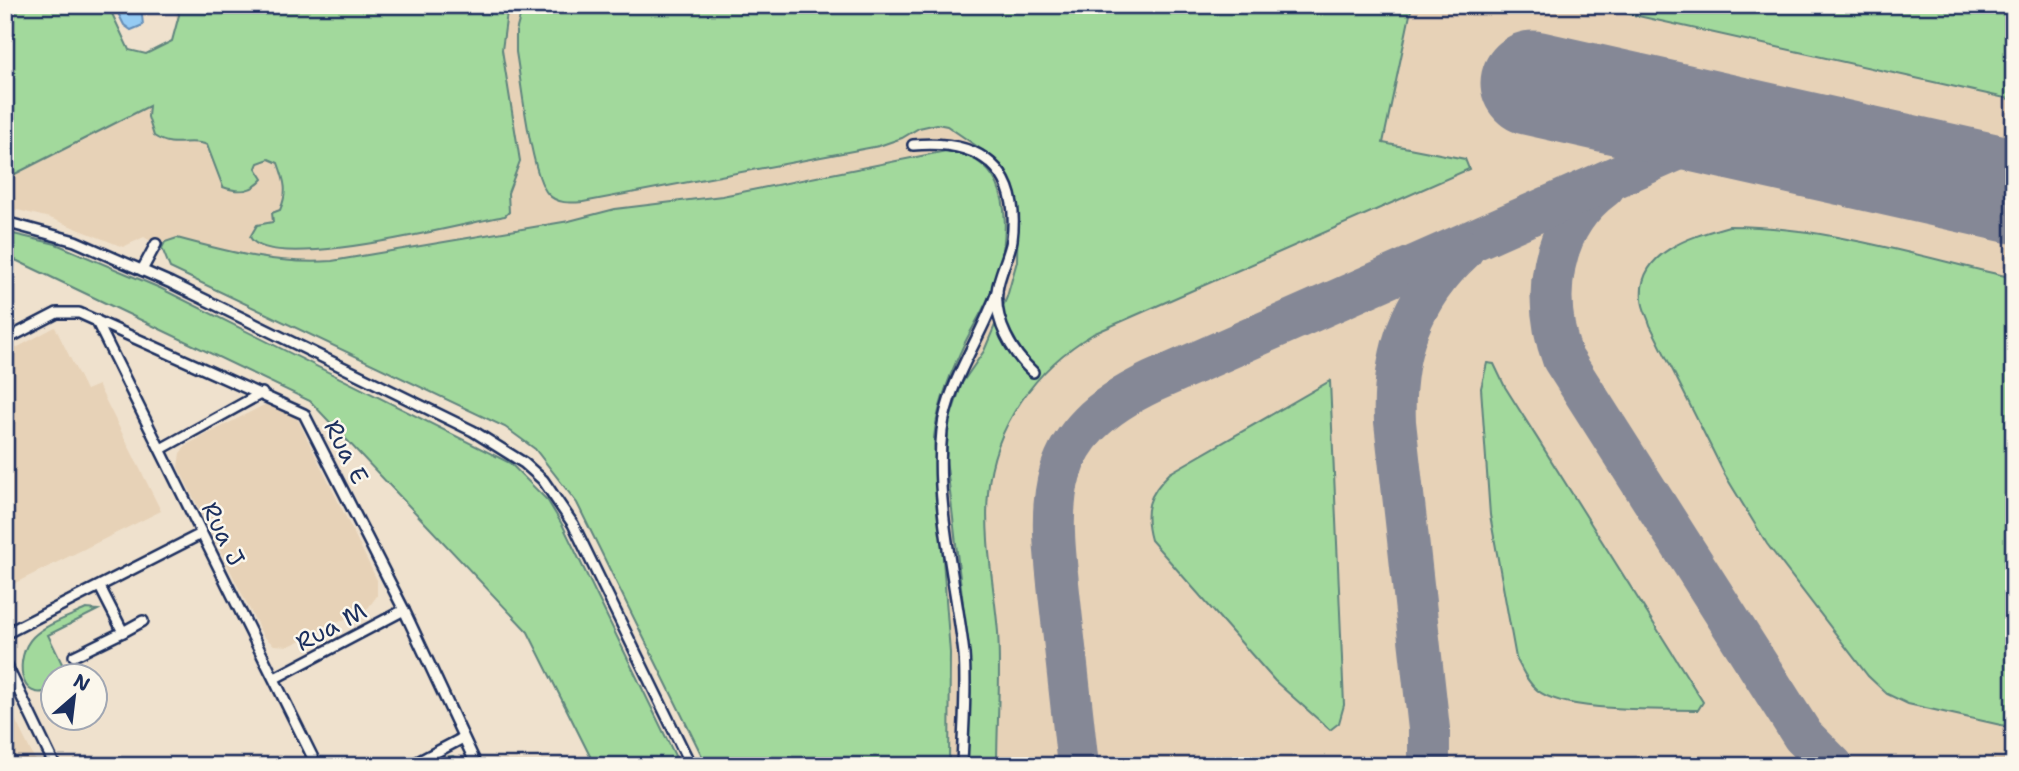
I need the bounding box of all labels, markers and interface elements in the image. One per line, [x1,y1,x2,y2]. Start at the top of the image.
street label: Rua E [316,415,376,489]
street label: Rua J [194,497,252,571]
street label: Rua M [290,595,372,659]
north arrow [38,662,108,732]
text: N [69,668,94,697]

